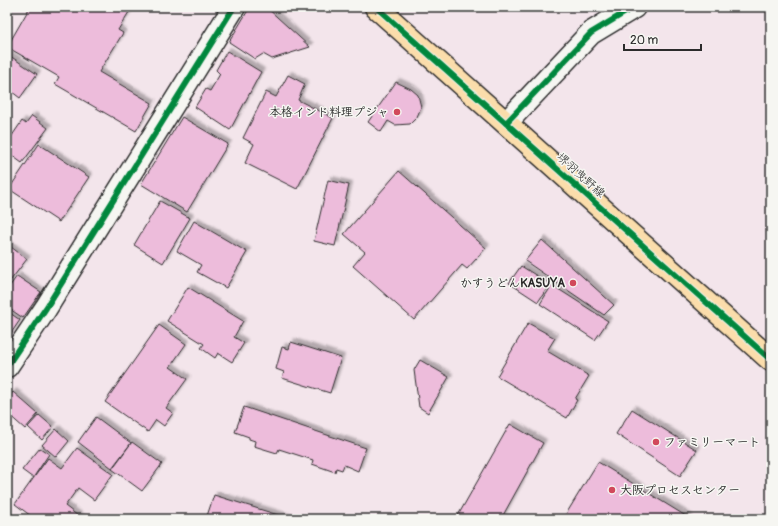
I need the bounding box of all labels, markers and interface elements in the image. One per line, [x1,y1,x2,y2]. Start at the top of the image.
scale bar [624,26,701,52]
text: 20 m [630,33,659,48]
place label: 本格インド料理プジャ [269,105,389,120]
marker: 本格インド料理プジャ [392,107,402,117]
street label: 堺羽曳野線 [553,150,608,201]
place label: かすうどんKASUYA [460,276,565,291]
marker: かすうどんKASUYA [568,278,578,288]
place label: ファミリーマート [664,435,760,450]
marker: ファミリーマート [651,437,661,447]
place label: 大阪プロセスセンター [620,483,740,498]
marker: 大阪プロセスセンター [607,485,617,495]

